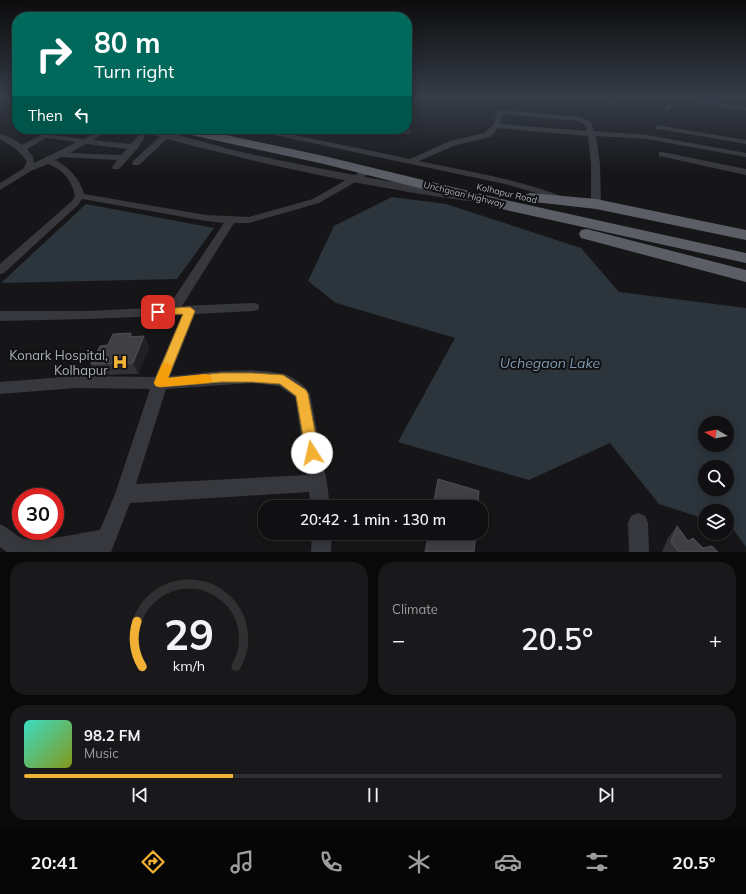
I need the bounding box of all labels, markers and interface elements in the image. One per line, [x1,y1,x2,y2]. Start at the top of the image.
text: 80 m [94,25,160,60]
icon: right [28,28,80,80]
text: Turn right [94,60,174,83]
icon: left [71,104,93,126]
text: Then [28,106,63,125]
street label: Unchgoan Highway [422,179,506,210]
street label: Kolhapur Road [476,181,538,205]
pin [141,295,175,329]
icon: arrive [147,301,169,323]
place label: Konark Hospital, Kolhapur [9,347,108,378]
hospital icon: Konark Hospital, Kolhapur [111,353,129,371]
water label: Uchegaon Lake [500,354,601,372]
north arrow [698,416,734,452]
map controls [698,416,734,540]
position arrow [291,432,333,474]
button: search [698,460,734,496]
speed limit sign: 30 [12,488,64,540]
button: layers [698,504,734,540]
text: 20:42 · 1 min · 130 m [300,510,446,529]
text: Climate [392,601,438,617]
text: 29 [164,607,214,659]
text: 20.5° [521,620,593,658]
text: − [392,626,405,654]
text: + [709,626,722,654]
text: km/h [173,656,205,674]
text: 98.2 FM [84,726,140,745]
text: Music [84,745,119,761]
icon: previous [129,784,151,806]
icon: pause [362,784,384,806]
icon: next [595,784,617,806]
icon: directions [139,848,167,876]
icon: music [228,848,256,876]
icon: phone [317,848,345,876]
icon: climate [405,848,433,876]
icon: car [494,848,522,876]
icon: filters [583,848,611,876]
text: 20:41 [30,851,78,874]
text: 20.5° [672,851,716,874]

